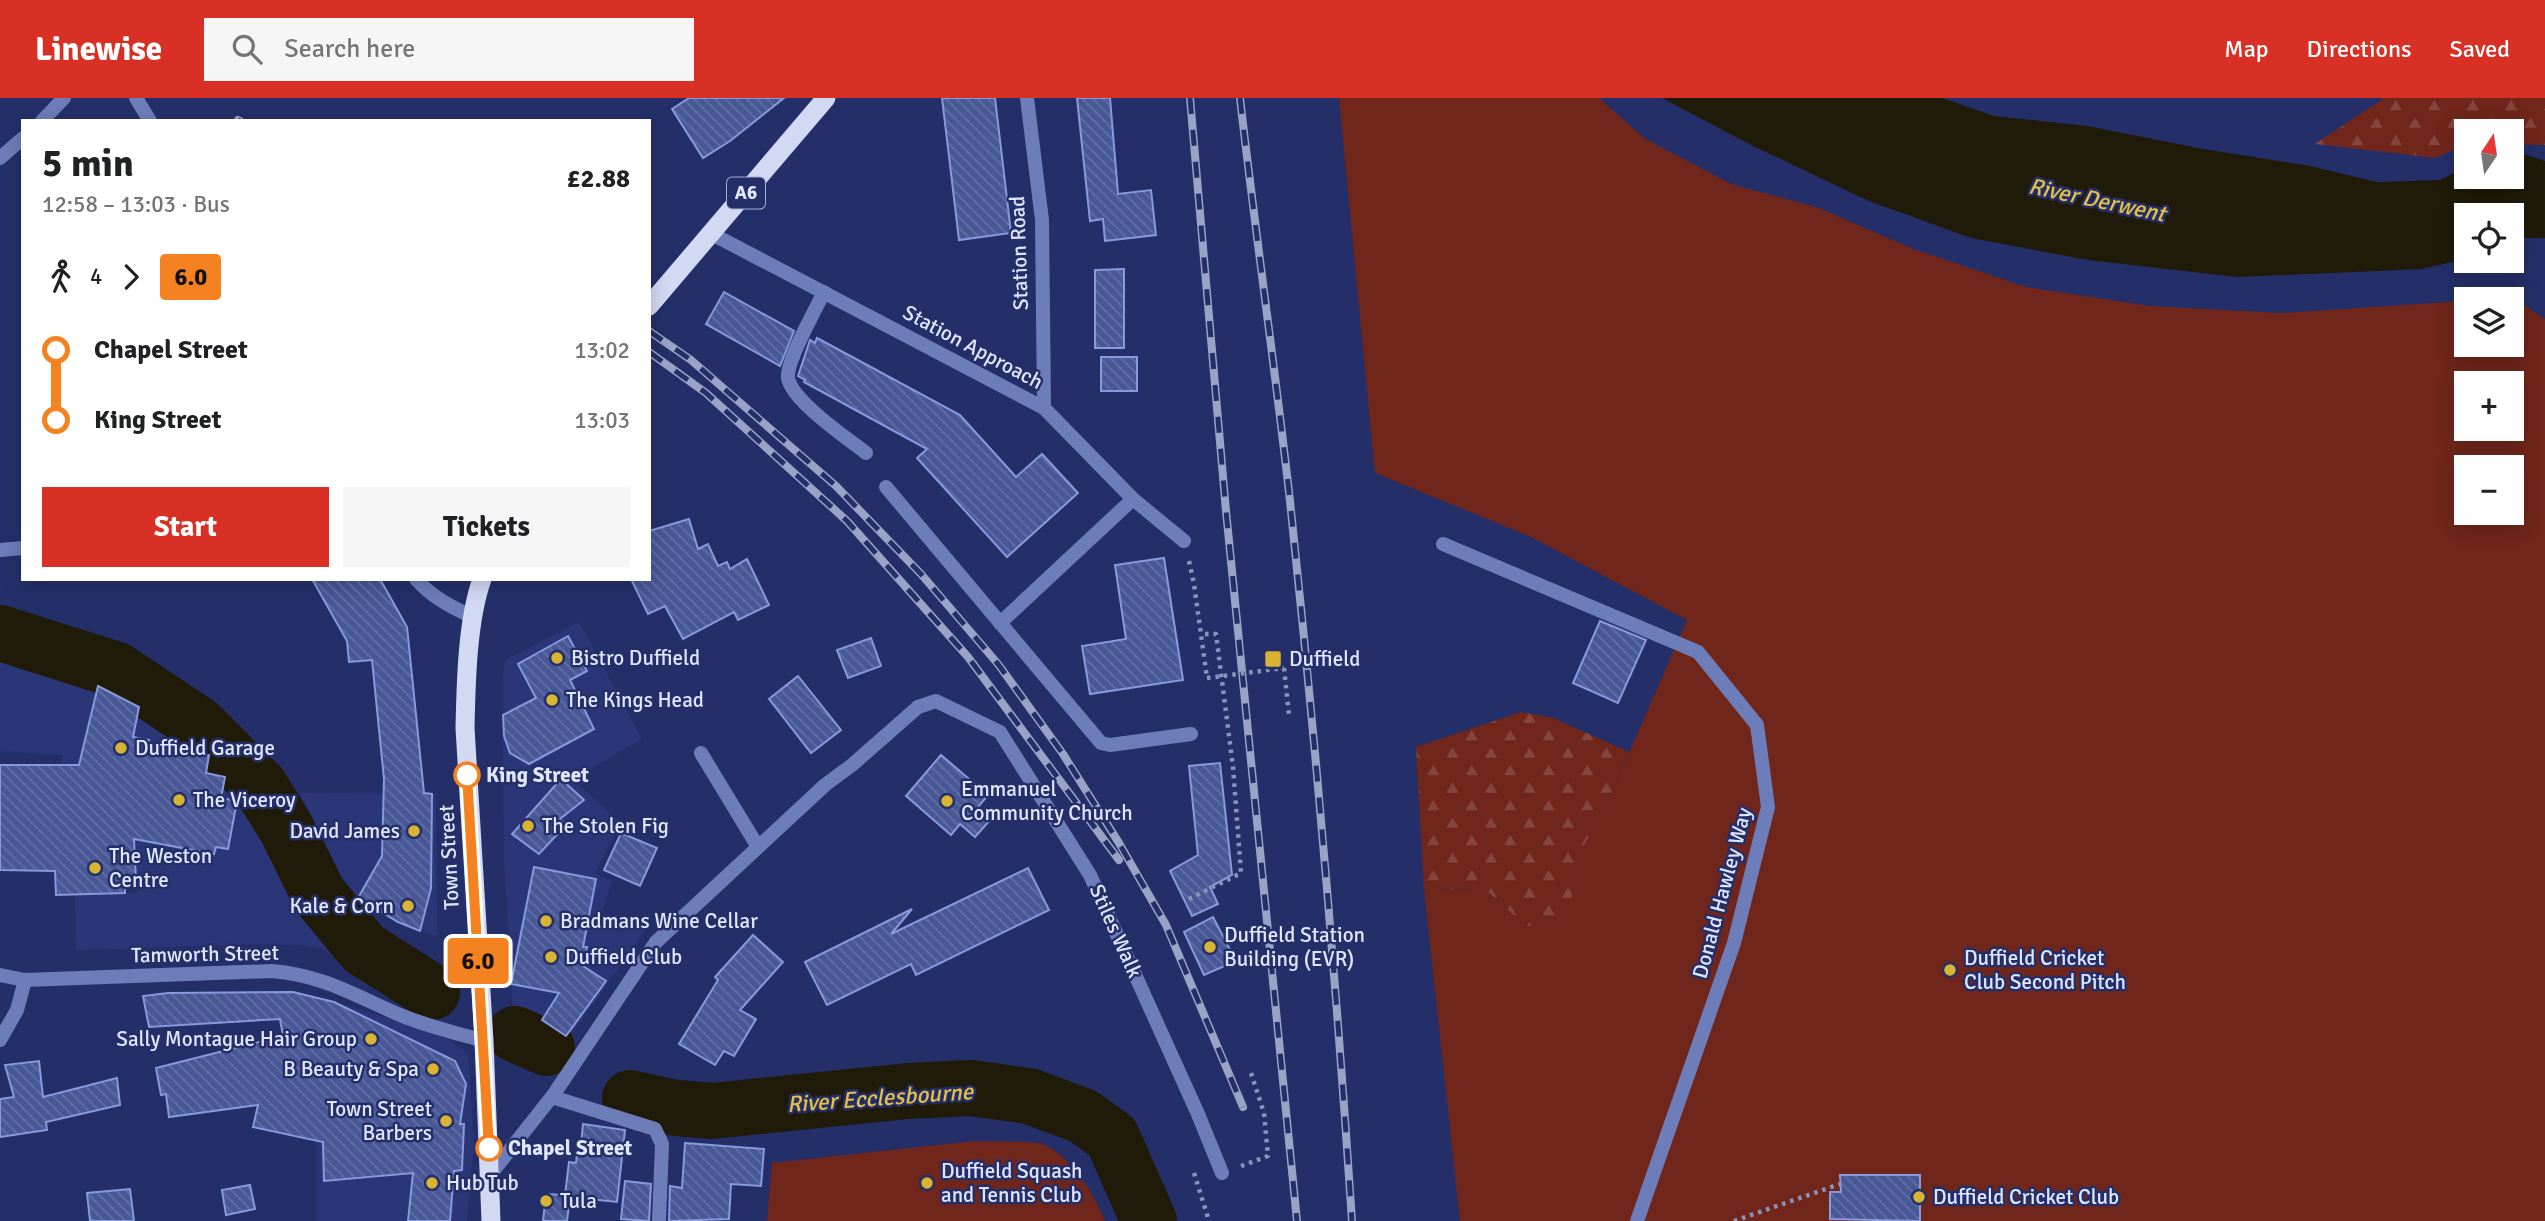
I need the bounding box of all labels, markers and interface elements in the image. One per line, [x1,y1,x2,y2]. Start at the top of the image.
search box [204,18,694,81]
text: Linewise [35,29,162,70]
icon: search [228,30,266,68]
text: Search here [284,33,415,65]
text: Map [2224,34,2269,64]
text: Directions [2307,34,2412,64]
text: Saved [2450,34,2510,64]
north arrow [2454,119,2524,189]
map controls [2454,119,2524,525]
text: 5 min [42,140,134,187]
text: £2.88 [566,163,630,195]
water label: River Derwent [2026,171,2171,229]
road number: A6 [727,178,765,208]
text: 12:58 – 13:03 · Bus [42,190,230,219]
street label: Station Road [1004,195,1034,311]
button: locate [2454,203,2524,273]
icon: walk [42,258,80,296]
icon: forward [112,258,150,296]
text: 4 [90,262,102,291]
text: 6.0 [174,262,207,292]
button: layers [2454,287,2524,357]
street label: Station Approach [899,299,1047,395]
text: Chapel Street [94,334,248,366]
text: 13:02 [574,336,630,365]
button: + [2454,371,2524,441]
text: King Street [94,404,221,436]
text: 13:03 [574,406,630,435]
button: − [2454,455,2524,525]
button: Start [42,487,329,567]
button: Tickets [343,487,630,567]
place label: Bistro Duffield [571,645,700,671]
place label: Duffield [1289,646,1360,672]
marker: Duffield [1263,649,1283,669]
marker: Bistro Duffield [549,650,565,666]
place label: The Kings Head [566,687,704,713]
marker: The Kings Head [544,692,560,708]
place label: Duffield Garage [135,735,275,761]
marker: Duffield Garage [113,740,129,756]
marker: King Street [454,762,480,788]
place label: King Street [486,762,589,788]
place label: Emmanuel Community Church [961,776,1133,826]
place label: The Viceroy [193,787,296,813]
marker: The Viceroy [171,792,187,808]
marker: Emmanuel Community Church [939,793,955,809]
street label: Town Street [433,804,465,910]
street label: Donald Hawley Way [1687,804,1757,981]
place label: The Stolen Fig [542,813,669,839]
place label: David James [290,818,400,844]
marker: The Stolen Fig [520,818,536,834]
marker: David James [406,823,422,839]
place label: The Weston Centre [109,843,212,893]
marker: The Weston Centre [87,860,103,876]
street label: Stiles Walk [1084,880,1148,982]
place label: Kale & Corn [289,893,394,919]
marker: Kale & Corn [400,898,416,914]
place label: Bradmans Wine Cellar [560,908,758,934]
marker: Bradmans Wine Cellar [538,913,554,929]
place label: Duffield Station Building (EVR) [1224,922,1365,972]
line badge: 6.0 [438,938,518,984]
marker: Duffield Station Building (EVR) [1202,939,1218,955]
street label: Tamworth Street [131,940,279,968]
place label: Duffield Club [565,944,682,970]
place label: Duffield Cricket Club Second Pitch [1964,945,2126,995]
text: 6.0 [462,946,494,976]
marker: Duffield Club [543,949,559,965]
marker: Duffield Cricket Club Second Pitch [1942,962,1958,978]
place label: Sally Montague Hair Group [116,1026,357,1052]
marker: Sally Montague Hair Group [363,1031,379,1047]
place label: B Beauty & Spa [283,1056,419,1082]
marker: B Beauty & Spa [425,1061,441,1077]
water label: River Ecclesbourne [786,1077,976,1119]
place label: Town Street Barbers [327,1096,432,1146]
marker: Town Street Barbers [438,1113,454,1129]
marker: Chapel Street [476,1135,502,1161]
place label: Chapel Street [508,1135,632,1161]
place label: Duffield Squash and Tennis Club [941,1158,1083,1208]
place label: Hub Tub [446,1170,519,1196]
marker: Hub Tub [424,1175,440,1191]
marker: Duffield Squash and Tennis Club [919,1175,935,1191]
place label: Duffield Cricket Club [1933,1184,2119,1210]
place label: Tula [560,1188,597,1214]
marker: Duffield Cricket Club [1911,1189,1927,1205]
marker: Tula [538,1193,554,1209]

